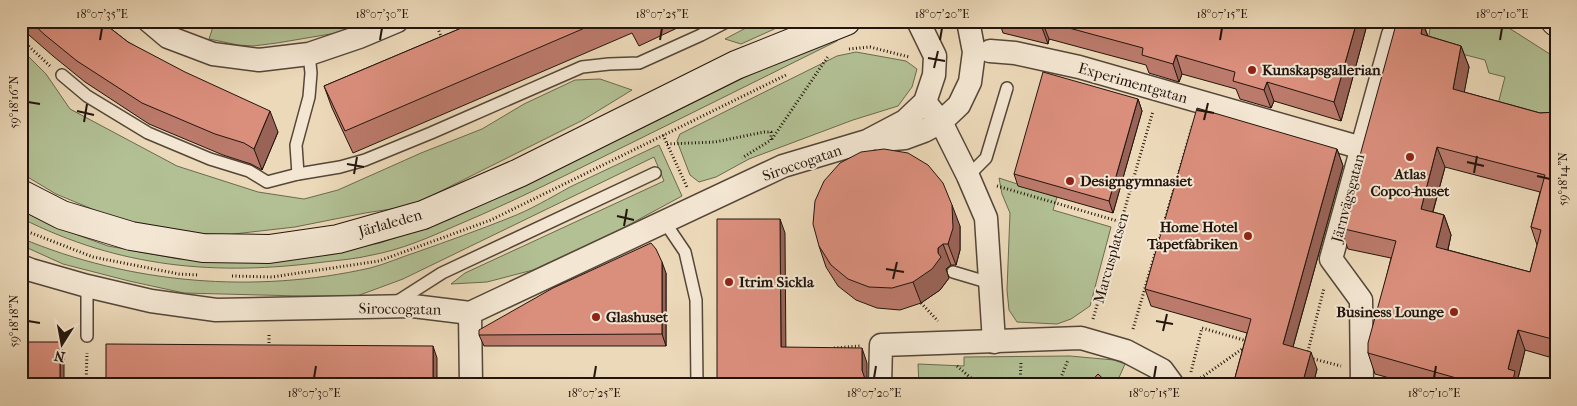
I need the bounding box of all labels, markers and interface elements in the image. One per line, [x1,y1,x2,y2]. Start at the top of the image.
text: 18°07'35"E [76,7,128,21]
text: 18°07'30"E [355,7,409,21]
text: 18°07'25"E [635,7,689,21]
text: 18°07'20"E [915,7,969,21]
text: 18°07'15"E [1196,7,1248,21]
text: 18°07'10"E [1476,7,1528,21]
street label: Experimentgatan [1076,59,1190,107]
place label: Kunskapsgallerian [1262,61,1381,79]
marker: Kunskapsgallerian [1246,64,1258,76]
text: 59°18'16"N [7,75,21,129]
street label: Siroccogatan [760,141,844,185]
street label: Järnvägsgatan [1327,151,1369,245]
marker: Atlas Copco-huset [1404,151,1416,163]
text: 59°18'14"N [1556,152,1570,206]
place label: Atlas Copco-huset [1371,165,1450,200]
place label: Designgymnasiet [1080,172,1193,190]
marker: Designgymnasiet [1064,175,1076,187]
street label: Järlaleden [355,205,424,241]
street label: Marcusplatsen [1089,210,1133,306]
place label: Home Hotel Tapetfabriken [1146,218,1239,253]
marker: Home Hotel Tapetfabriken [1242,230,1254,242]
place label: Itrim Sickla [739,273,815,291]
marker: Itrim Sickla [723,276,735,288]
text: 59°18'18"N [7,295,21,347]
street label: Siroccogatan [358,299,442,319]
place label: Business Lounge [1336,303,1445,321]
marker: Business Lounge [1448,306,1460,318]
place label: Glashuset [606,308,669,326]
marker: Glashuset [590,311,602,323]
north arrow [38,318,88,368]
text: N [52,347,66,366]
text: 18°07'30"E [287,386,341,400]
text: 18°07'25"E [567,386,621,400]
text: 18°07'20"E [847,386,901,400]
text: 18°07'15"E [1128,386,1180,400]
text: 18°07'10"E [1408,386,1460,400]

